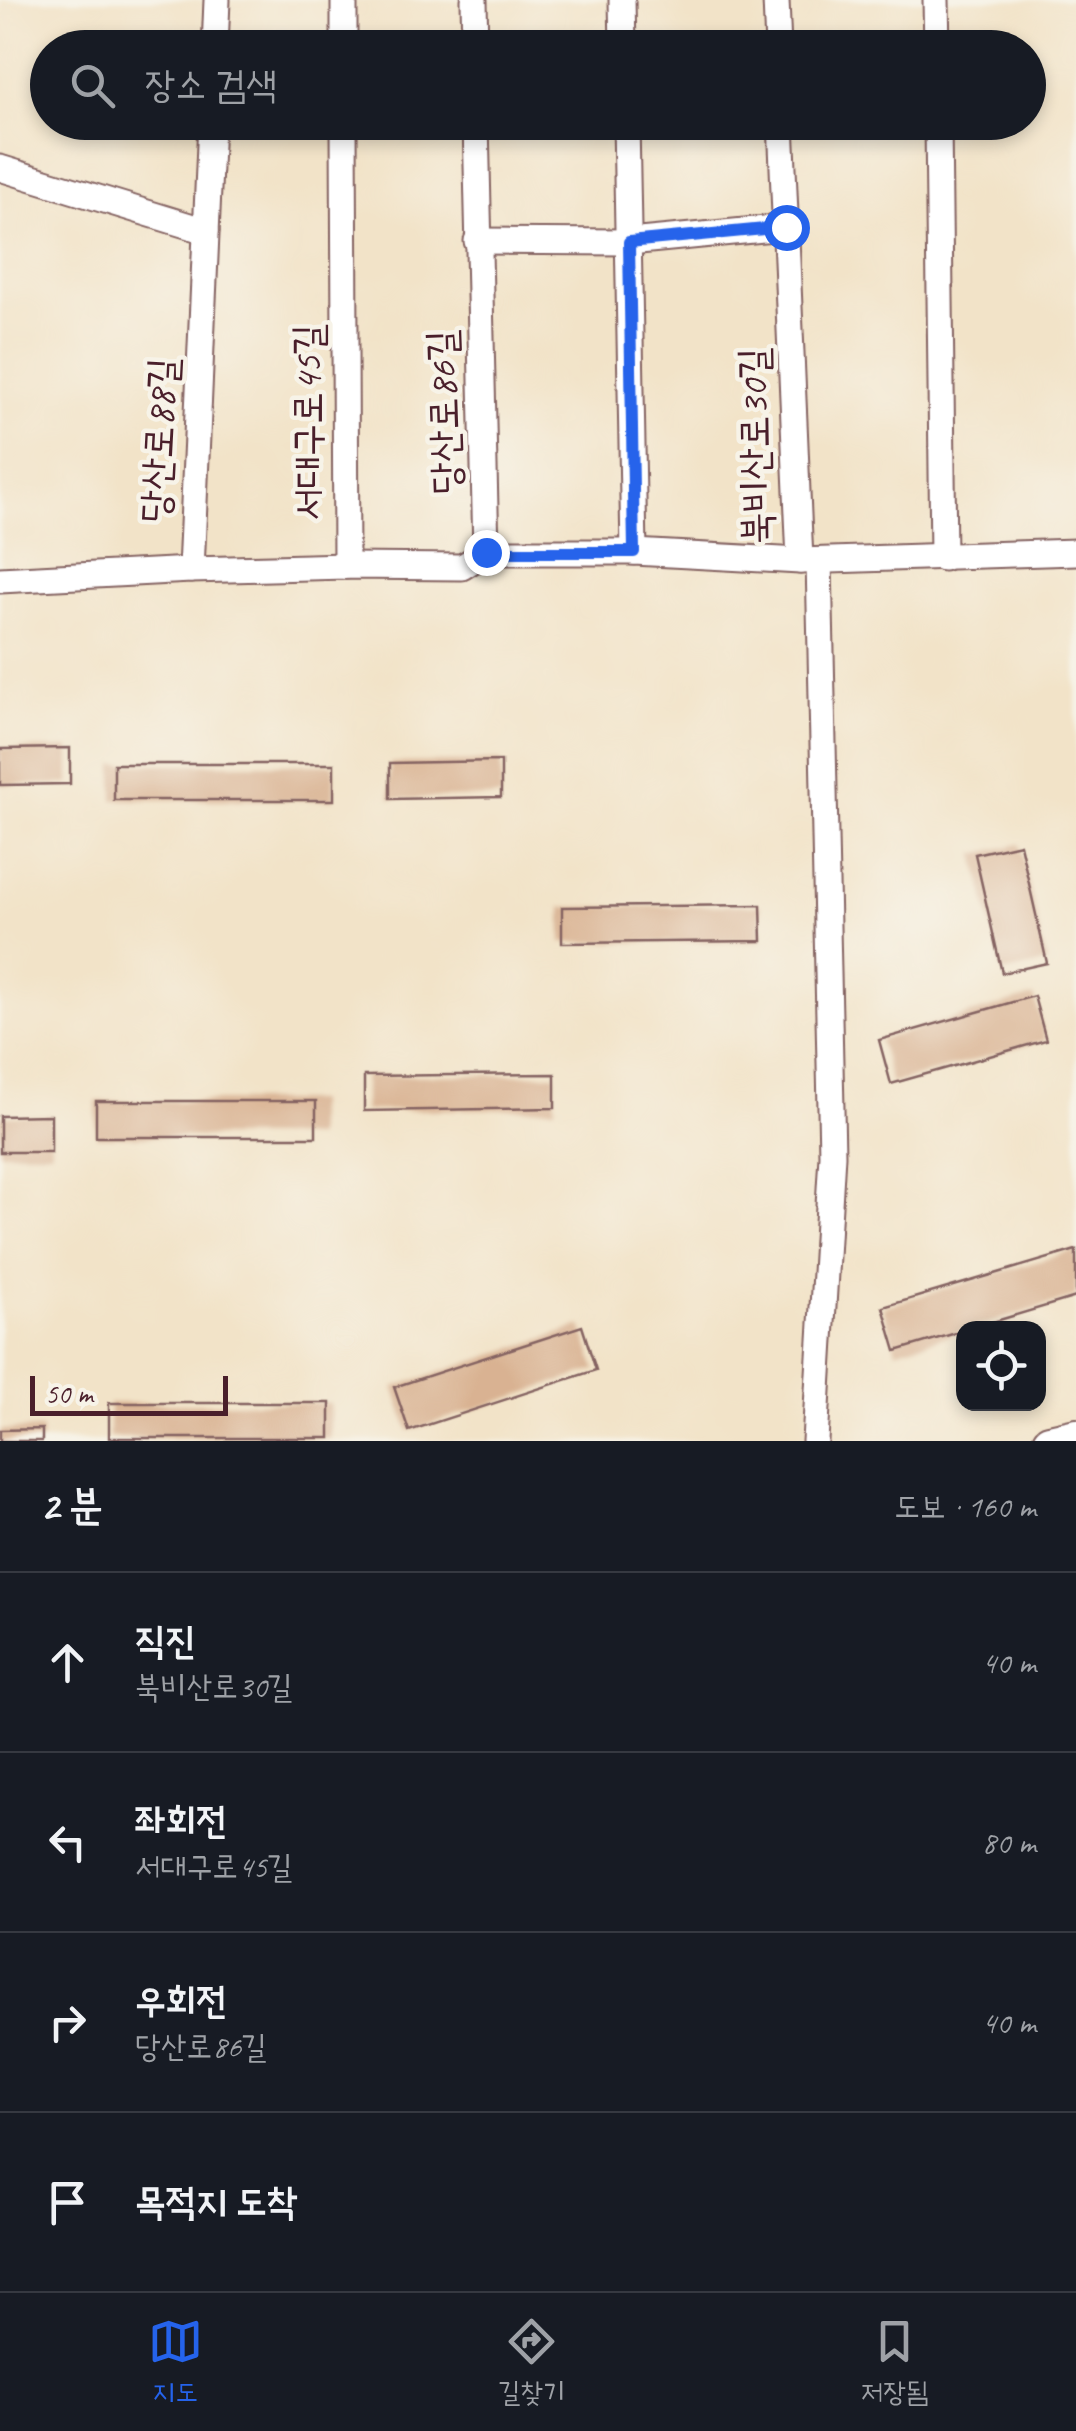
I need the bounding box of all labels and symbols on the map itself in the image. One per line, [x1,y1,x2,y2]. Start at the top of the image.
route start [764,205,810,251]
street label: 서대구로45길 [283,324,333,520]
street label: 당산로86길 [416,329,472,495]
street label: 북비산로30길 [728,347,782,545]
street label: 당산로88길 [130,356,188,524]
route end [464,530,510,576]
scale bar [30,1371,228,1416]

